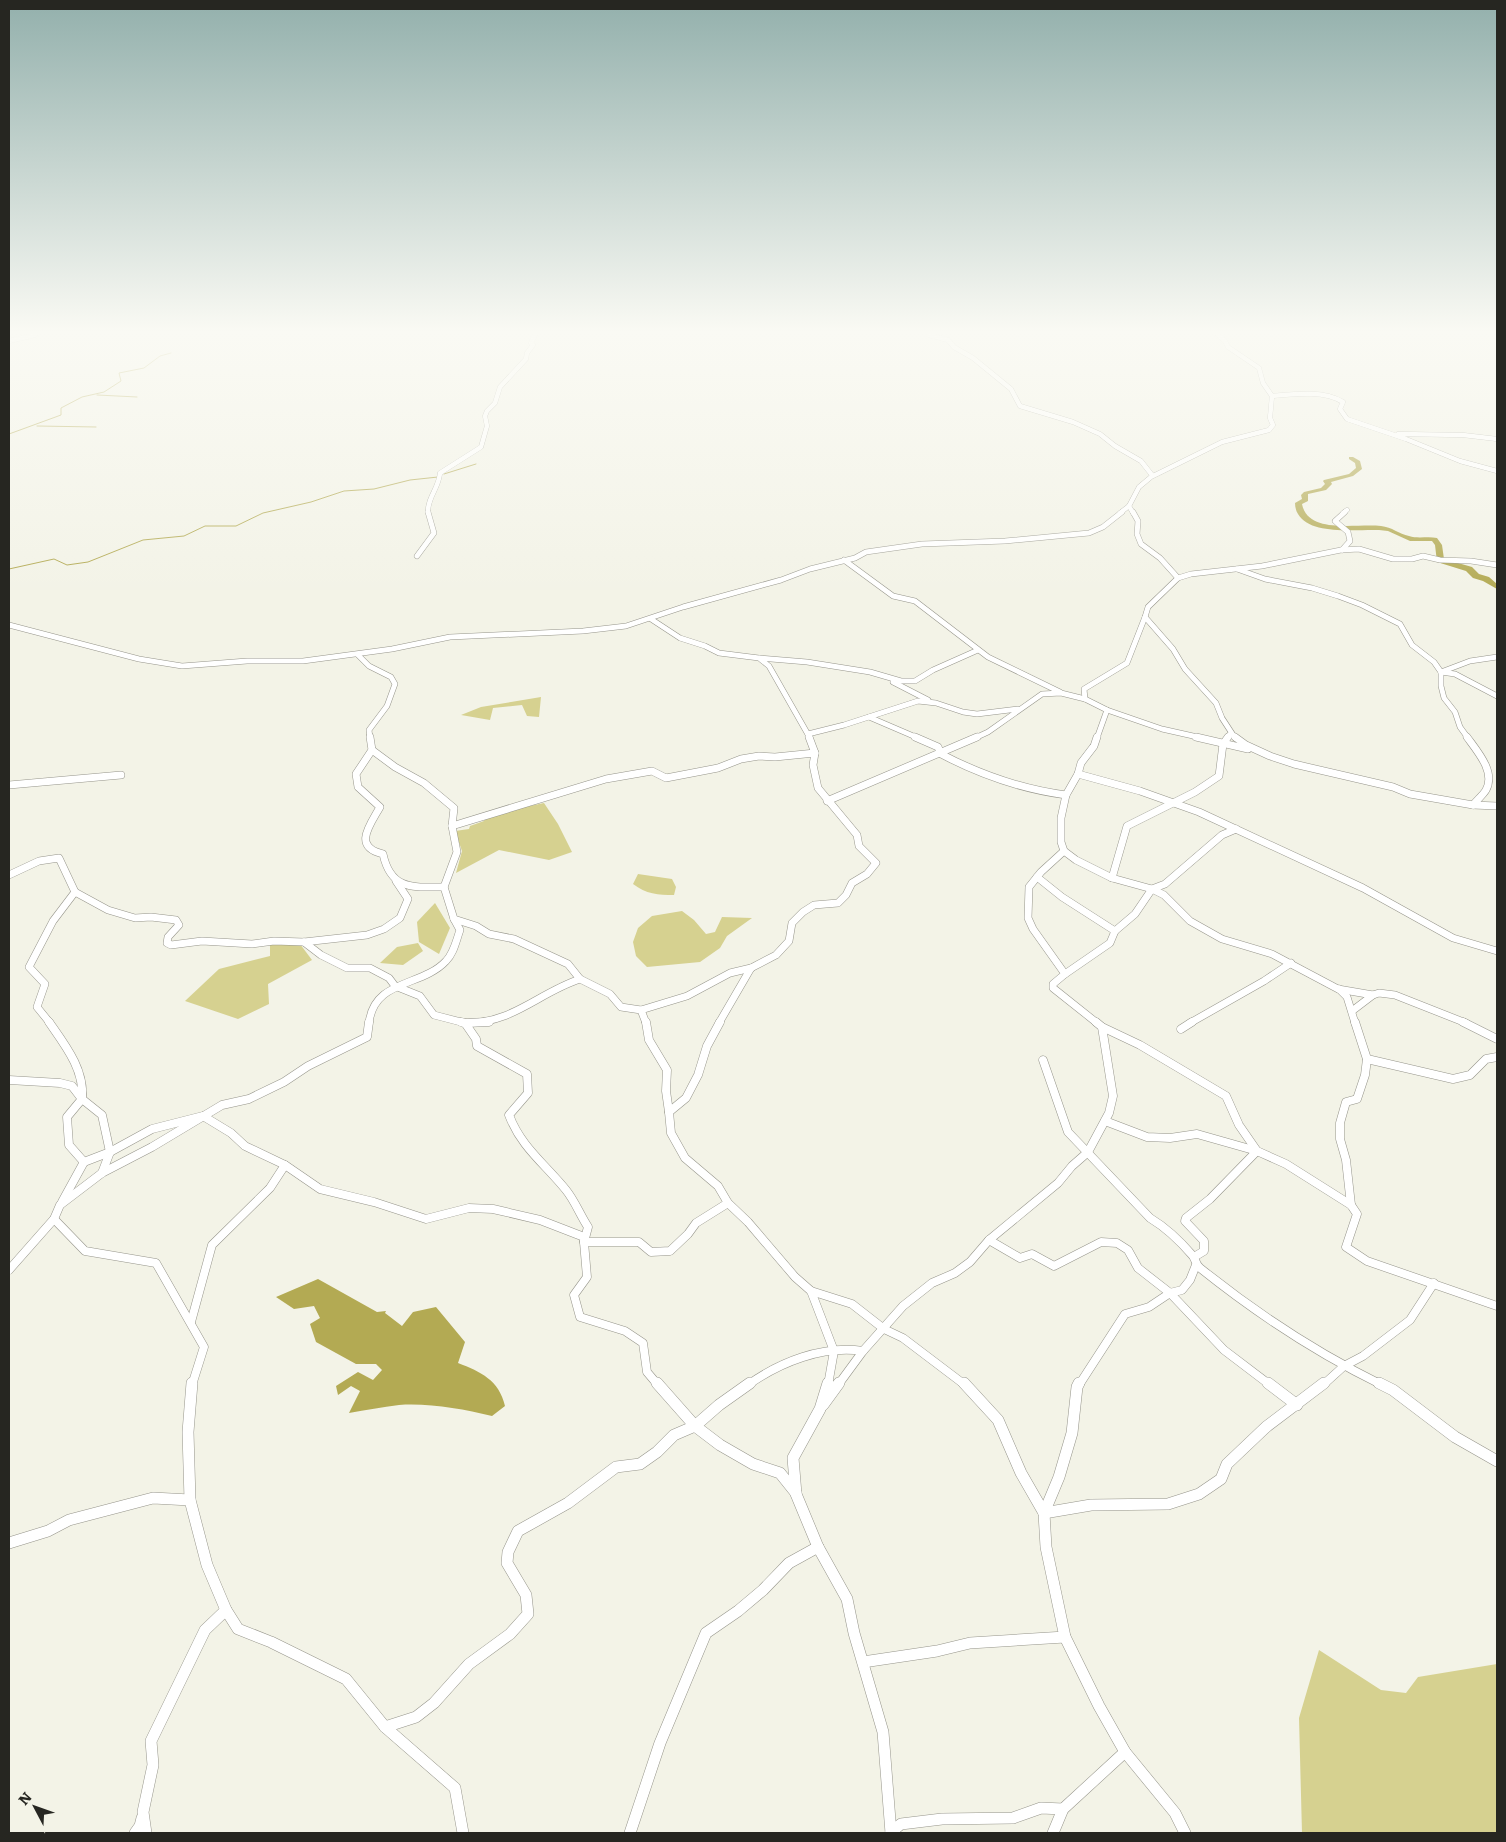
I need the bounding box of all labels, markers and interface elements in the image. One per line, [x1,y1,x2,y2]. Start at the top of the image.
north arrow [10,1782,60,1832]
text: N [13,1787,36,1809]

